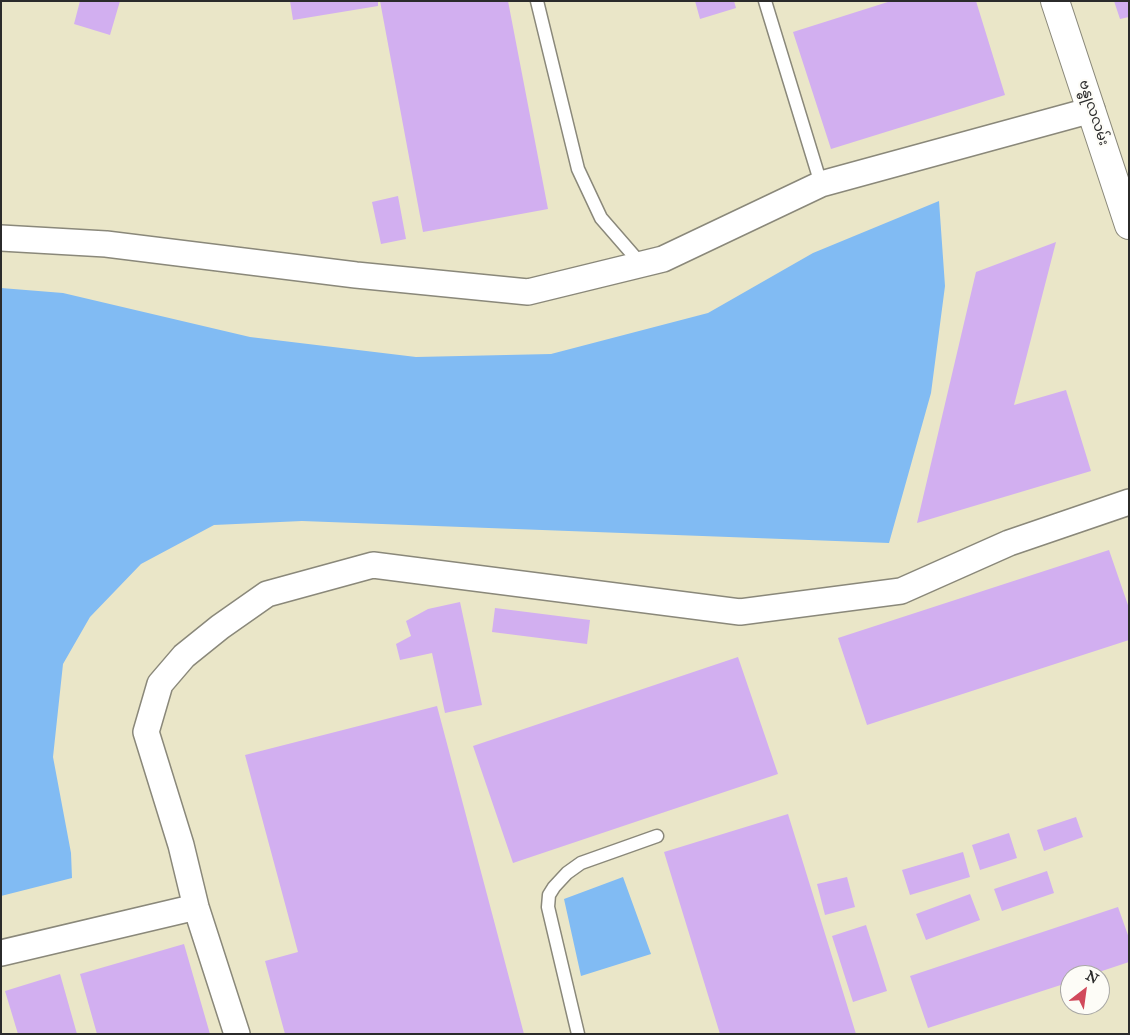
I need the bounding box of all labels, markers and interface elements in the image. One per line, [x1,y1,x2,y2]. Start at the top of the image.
street label: ဗန္ဓုလလမ်း [1075,78,1111,148]
north arrow [1060,965,1110,1015]
text: N [1083,967,1102,988]

